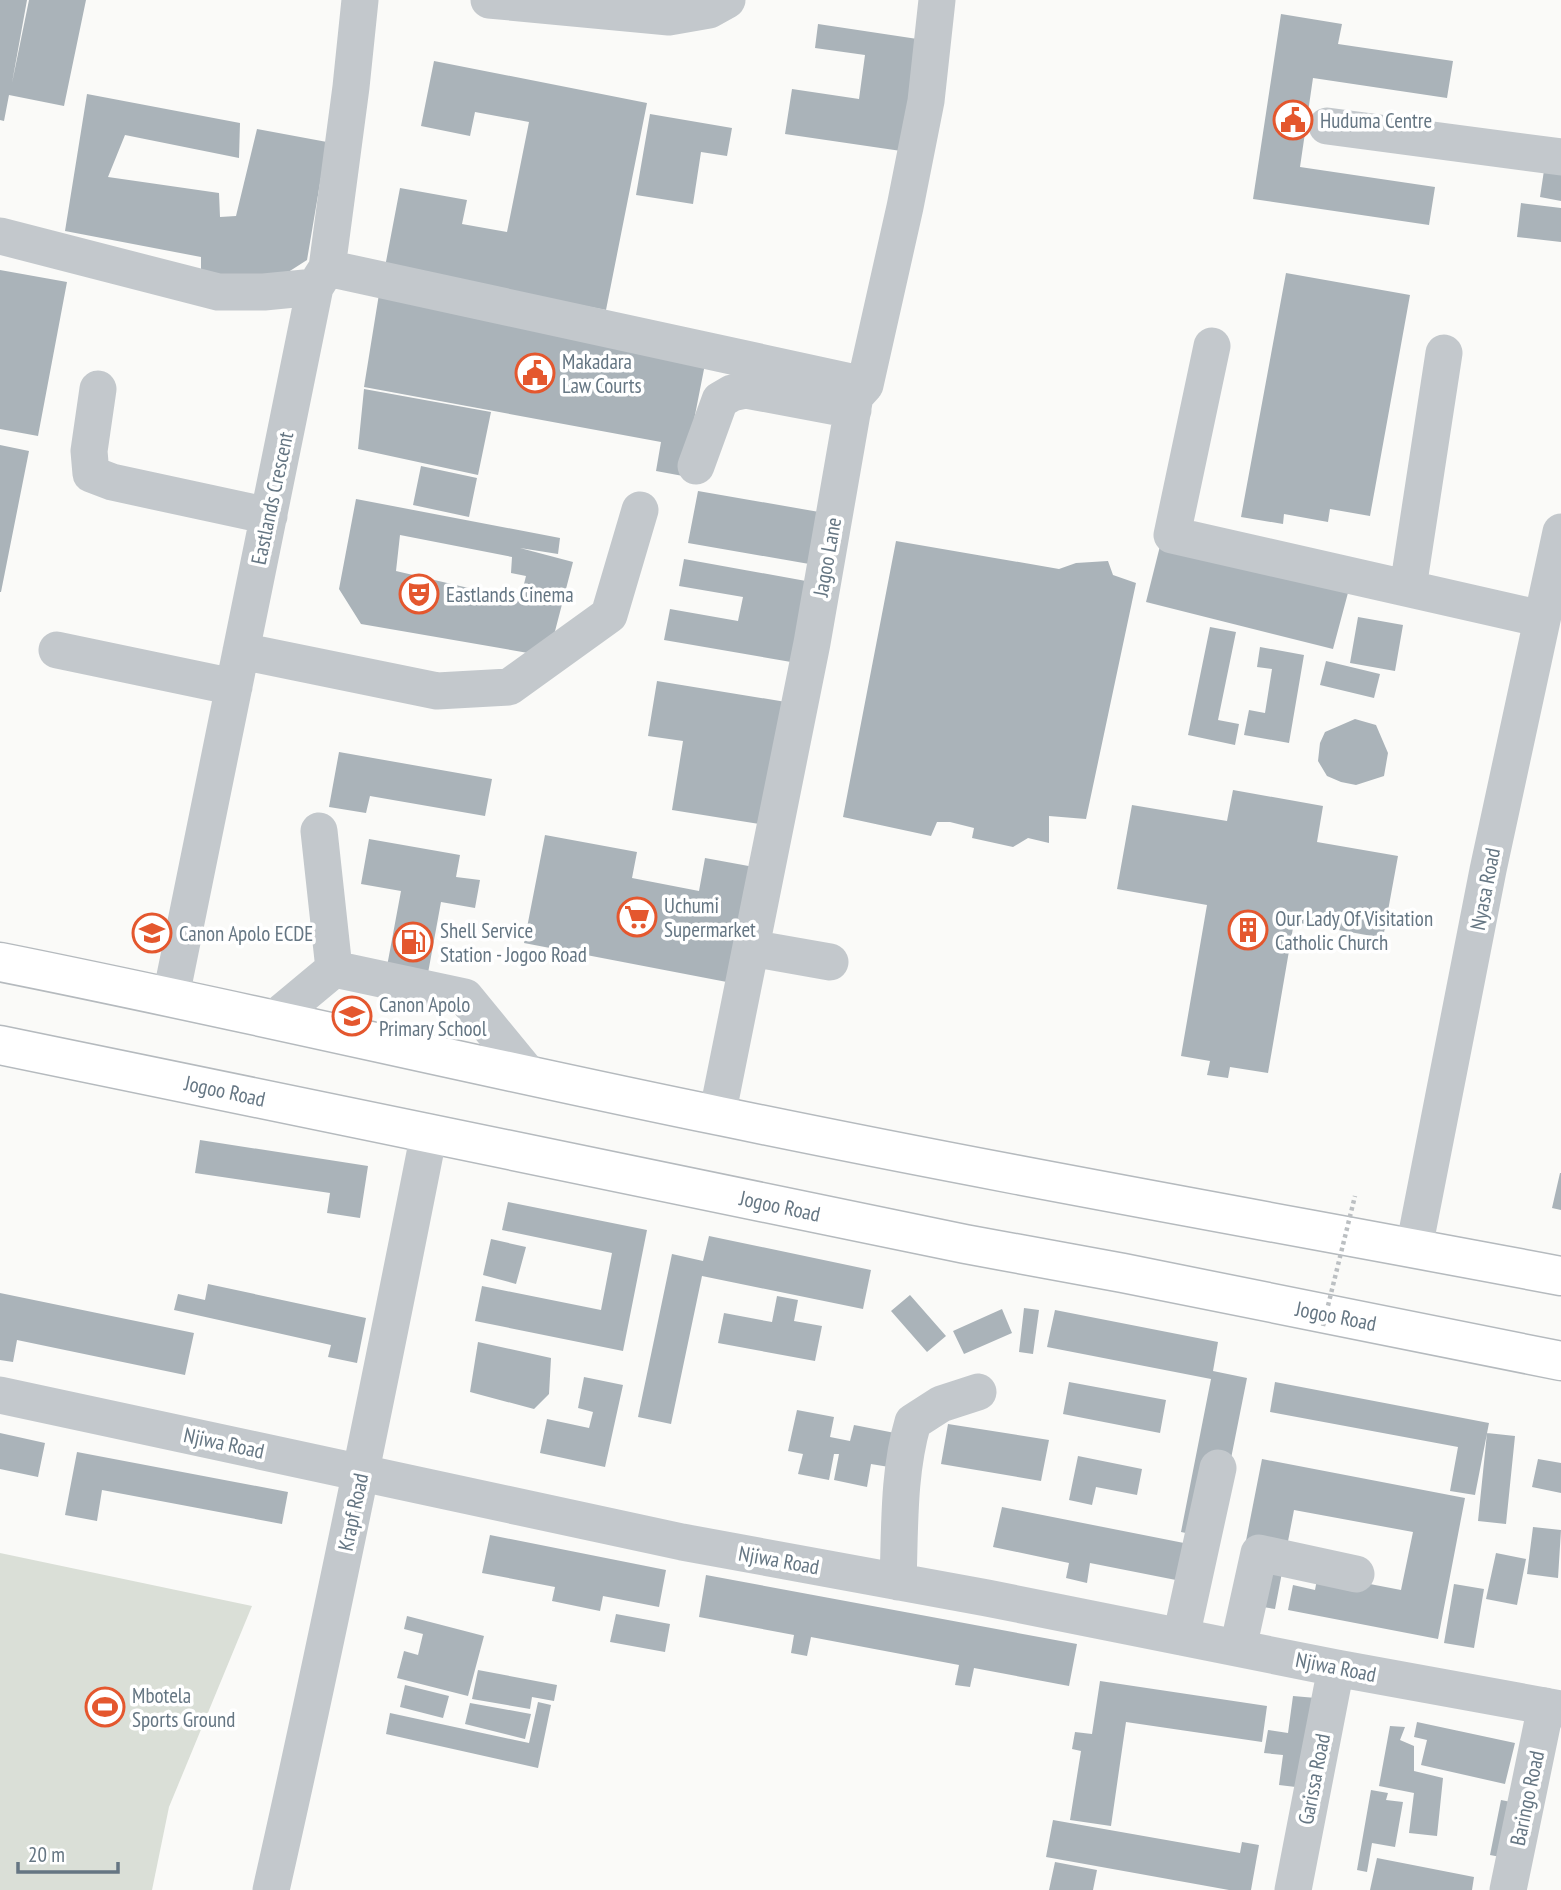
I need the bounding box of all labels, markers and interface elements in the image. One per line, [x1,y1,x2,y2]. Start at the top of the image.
public building icon: Huduma Centre [1272,99,1314,141]
place label: Huduma Centre [1320,107,1432,134]
place label: Makadara Law Courts [562,348,642,399]
public building icon: Makadara Law Courts [514,352,556,394]
street label: Eastlands Crescent [245,429,299,567]
street label: Jagoo Lane [807,515,847,600]
theatre icon: Eastlands Cinema [398,573,440,615]
place label: Eastlands Cinema [446,581,574,608]
street label: Nyasa Road [1464,846,1506,932]
place label: Uchumi Supermarket [664,892,756,943]
supermarket icon: Uchumi Supermarket [616,896,658,938]
place label: Our Lady Of Visitation Catholic Church [1275,905,1433,956]
building icon: Our Lady Of Visitation Catholic Church [1227,909,1269,951]
school or university icon: Canon Apolo ECDE [131,912,173,954]
place label: Shell Service Station - Jogoo Road [440,917,587,968]
place label: Canon Apolo ECDE [179,920,313,947]
fuel station icon: Shell Service Station - Jogoo Road [392,921,434,963]
place label: Canon Apolo Primary School [379,991,487,1042]
school or university icon: Canon Apolo Primary School [331,995,373,1037]
street label: Jogoo Road [181,1069,268,1113]
street label: Jogoo Road [736,1184,823,1228]
street label: Jogoo Road [1292,1295,1379,1337]
street label: Njiwa Road [181,1421,267,1465]
street label: Krapf Road [332,1471,374,1553]
street label: Njiwa Road [737,1540,821,1580]
street label: Njiwa Road [1293,1646,1379,1688]
place label: Mbotela Sports Ground [132,1682,235,1733]
sports icon: Mbotela Sports Ground [84,1686,126,1728]
street label: Garissa Road [1292,1731,1336,1827]
street label: Baringo Road [1504,1748,1550,1848]
scale bar [18,1830,117,1874]
text: 20 m [28,1841,65,1868]

